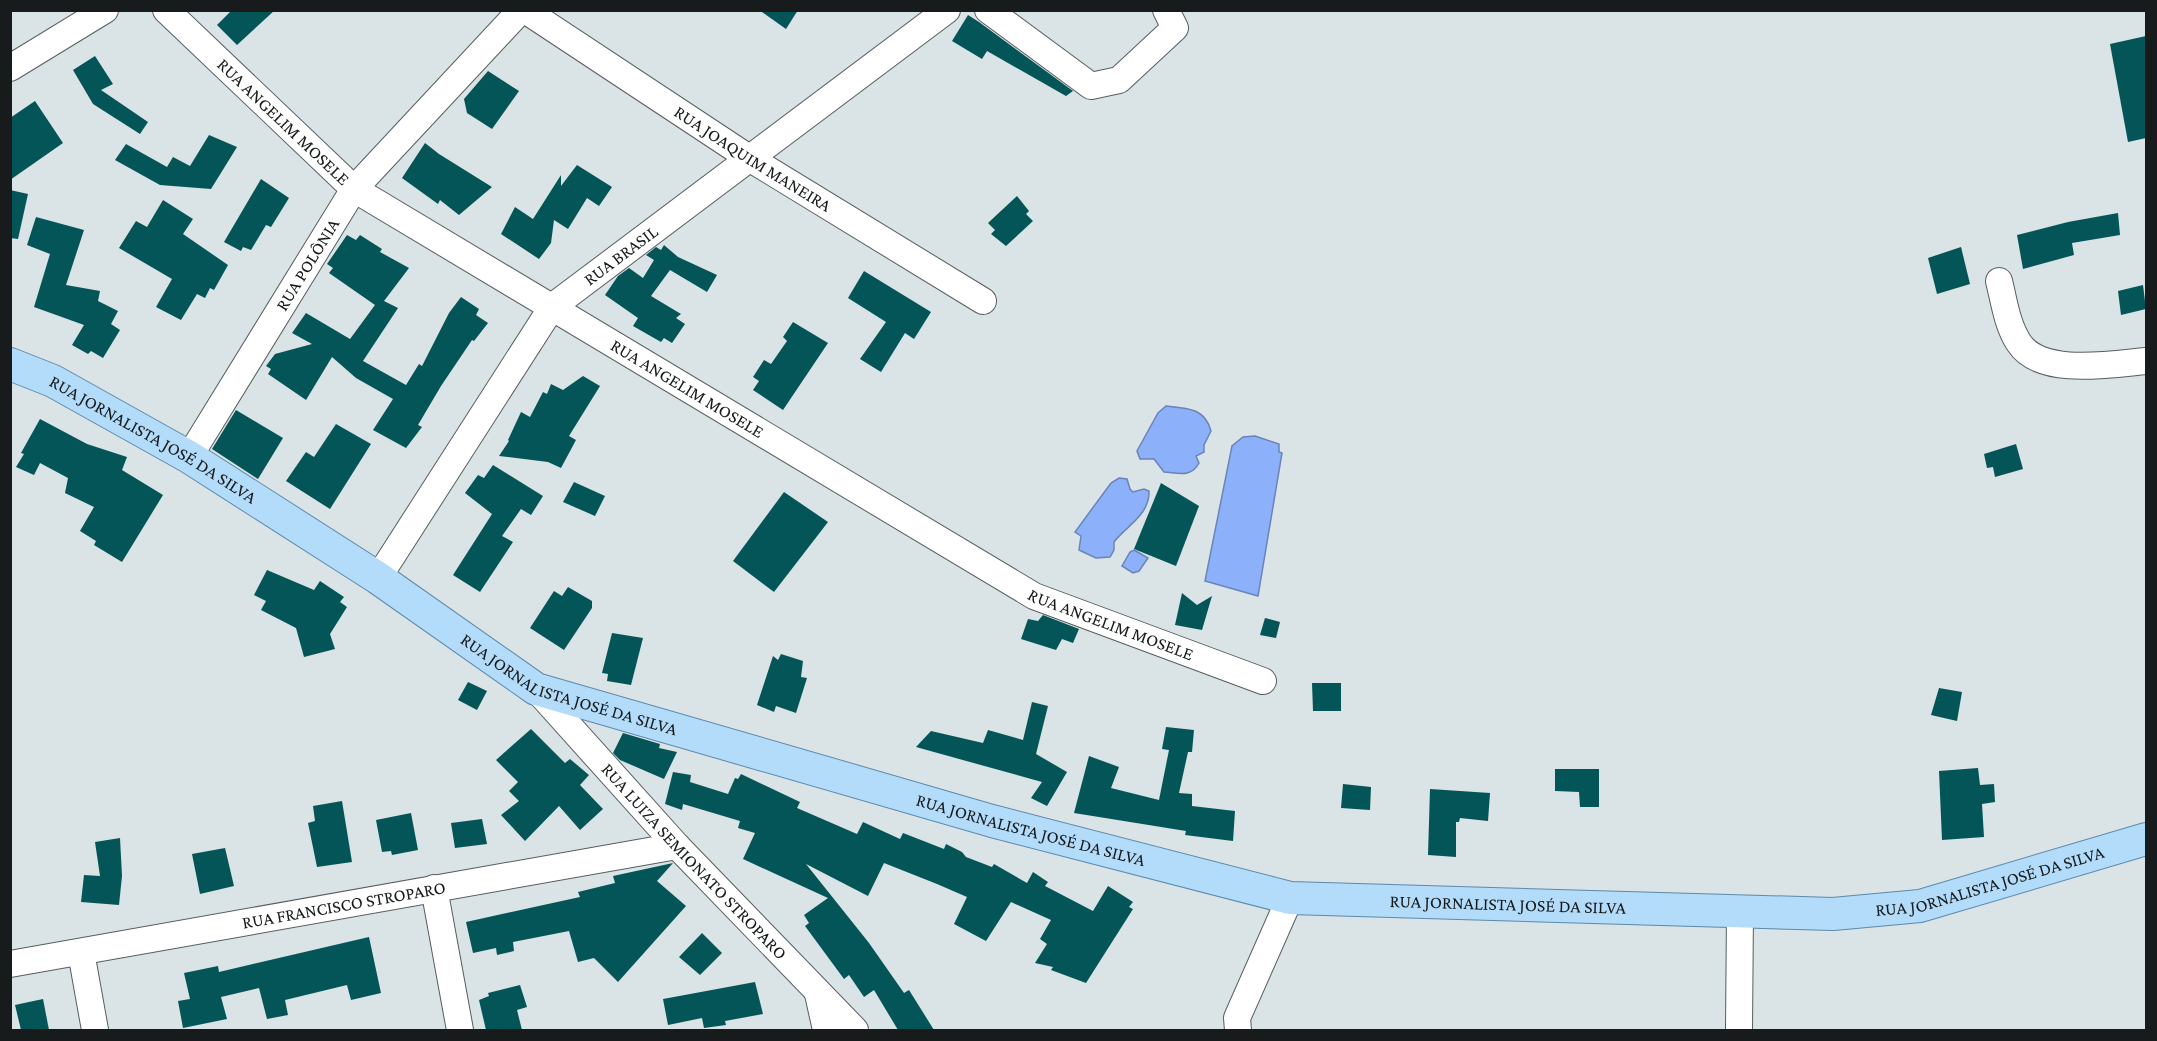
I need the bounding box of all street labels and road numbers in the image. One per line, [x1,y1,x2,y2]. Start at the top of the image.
street label: RUA ANGELIM MOSELE [213,54,354,189]
street label: RUA JOAQUIM MANEIRA [671,101,835,216]
street label: RUA POLÔNIA [272,214,344,314]
street label: RUA BRASIL [580,221,662,290]
street label: RUA ANGELIM MOSELE [607,335,768,442]
street label: RUA JORNALISTA JOSÉ DA SILVA [46,371,261,508]
street label: RUA ANGELIM MOSELE [1024,585,1196,664]
street label: RUA JORNALISTA JOSÉ DA SILVA [457,629,680,740]
street label: RUA LUIZA SEMIONATO STROPARO [598,759,791,963]
street label: RUA JORNALISTA JOSÉ DA SILVA [914,790,1148,870]
street label: RUA JORNALISTA JOSÉ DA SILVA [1874,842,2107,920]
street label: RUA FRANCISCO STROPARO [241,877,447,933]
street label: RUA JORNALISTA JOSÉ DA SILVA [1389,891,1627,918]

